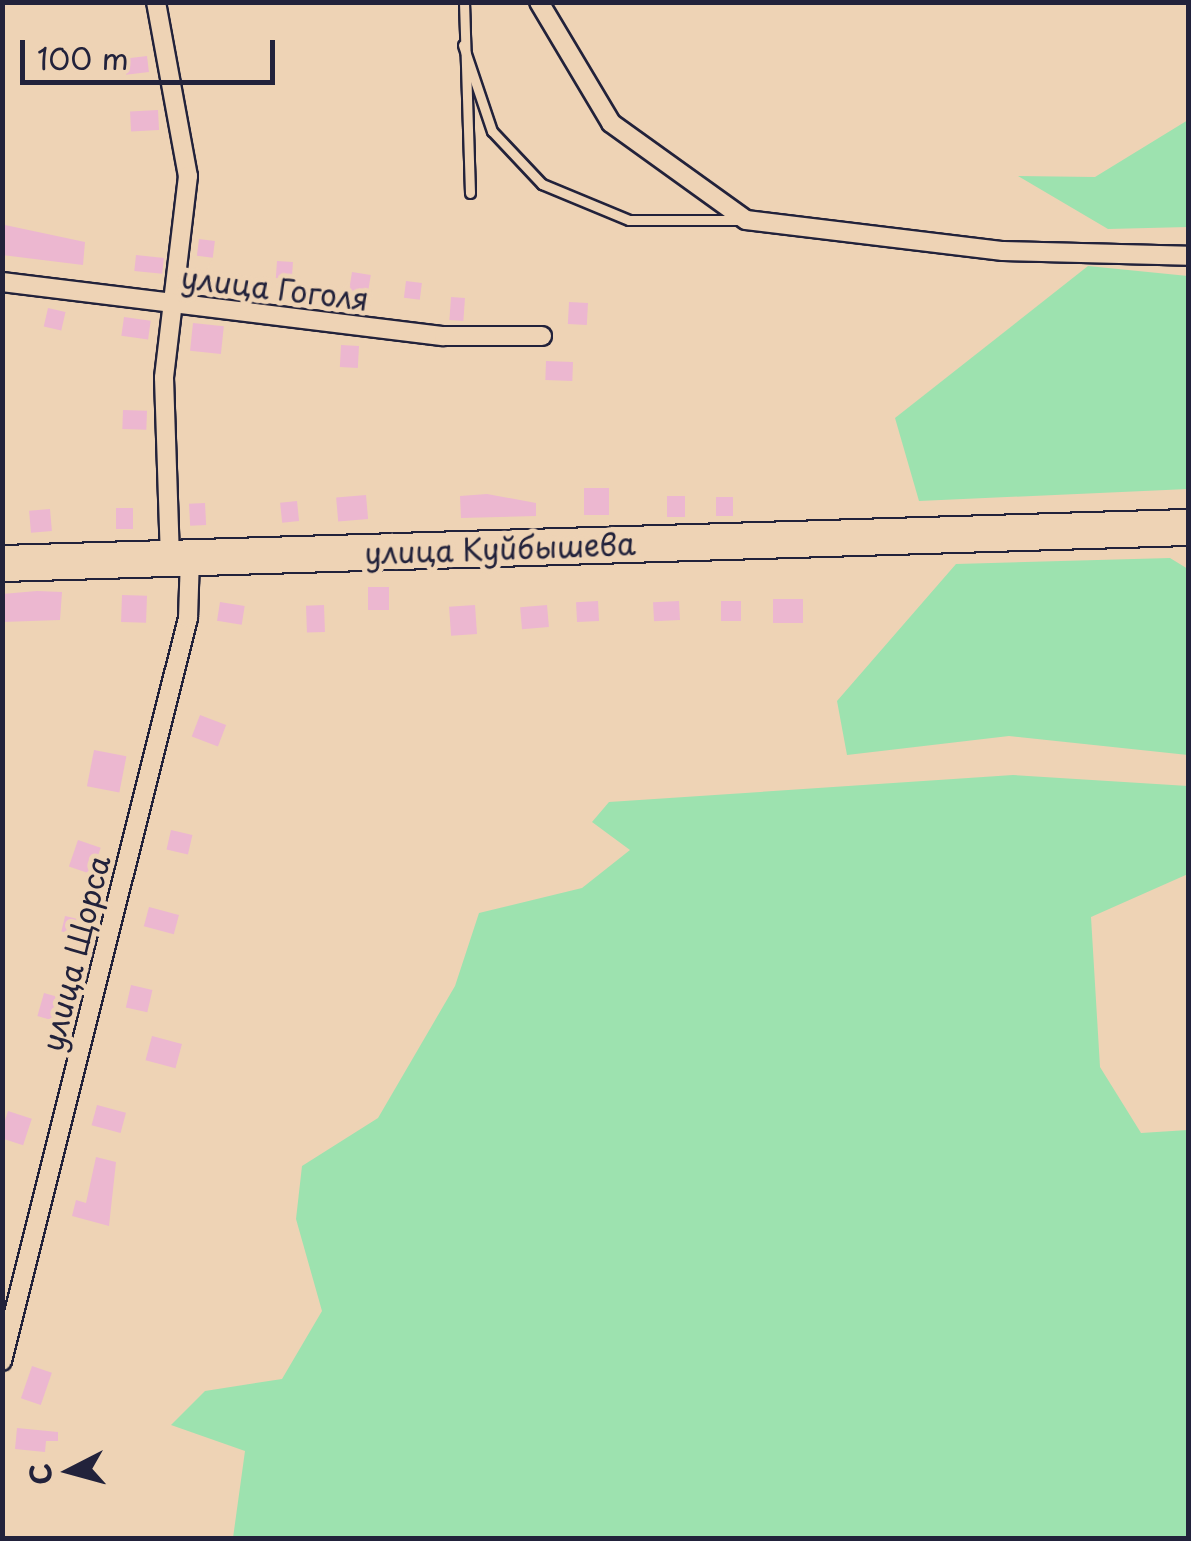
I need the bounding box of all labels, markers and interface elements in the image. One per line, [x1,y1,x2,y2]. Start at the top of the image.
scale bar [25,20,280,82]
text: 100 m [37,35,129,80]
street label: улица Гоголя [178,258,372,318]
street label: улица Куйбышева [363,525,637,571]
street label: улица Щорса [33,851,117,1055]
north arrow [20,1421,120,1521]
text: С [17,1461,62,1487]

